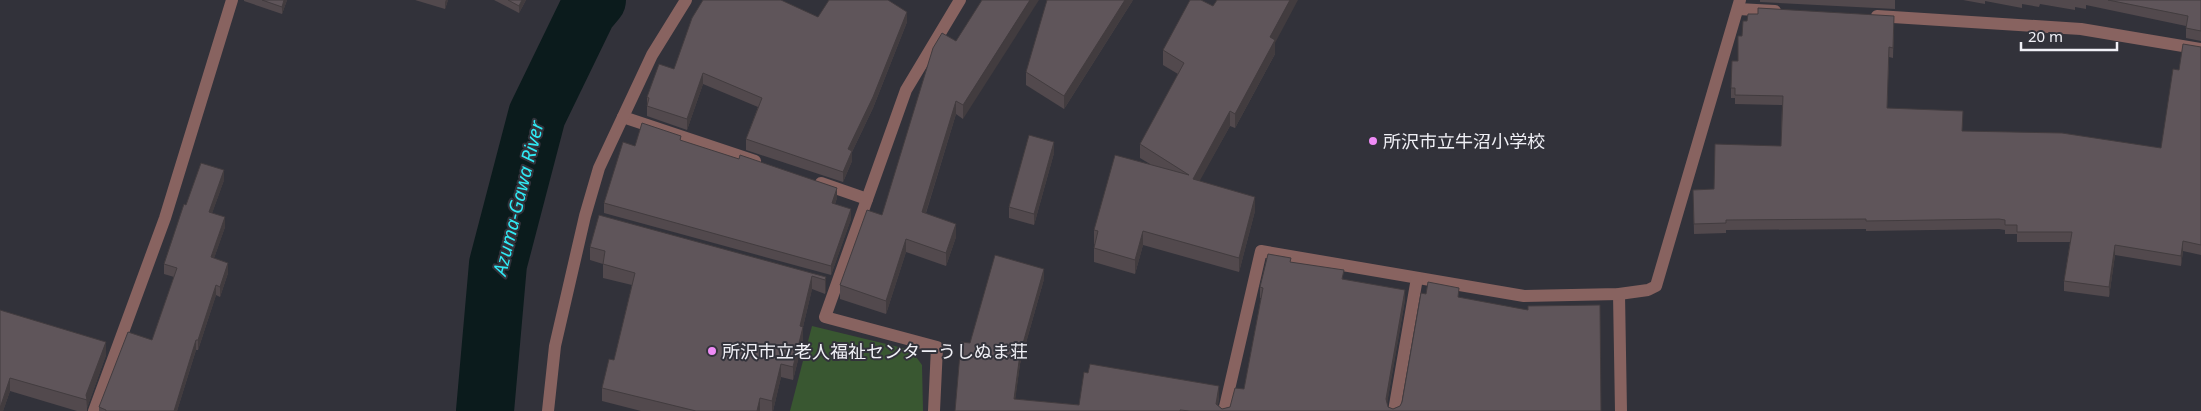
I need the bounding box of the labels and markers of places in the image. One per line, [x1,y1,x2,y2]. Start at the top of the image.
place label: 所沢市立牛沼小学校 [1383,129,1545,153]
marker: 所沢市立牛沼小学校 [1367,135,1379,147]
place label: 所沢市立老人福祉センターうしぬま荘 [722,339,1028,363]
marker: 所沢市立老人福祉センターうしぬま荘 [706,345,718,357]

